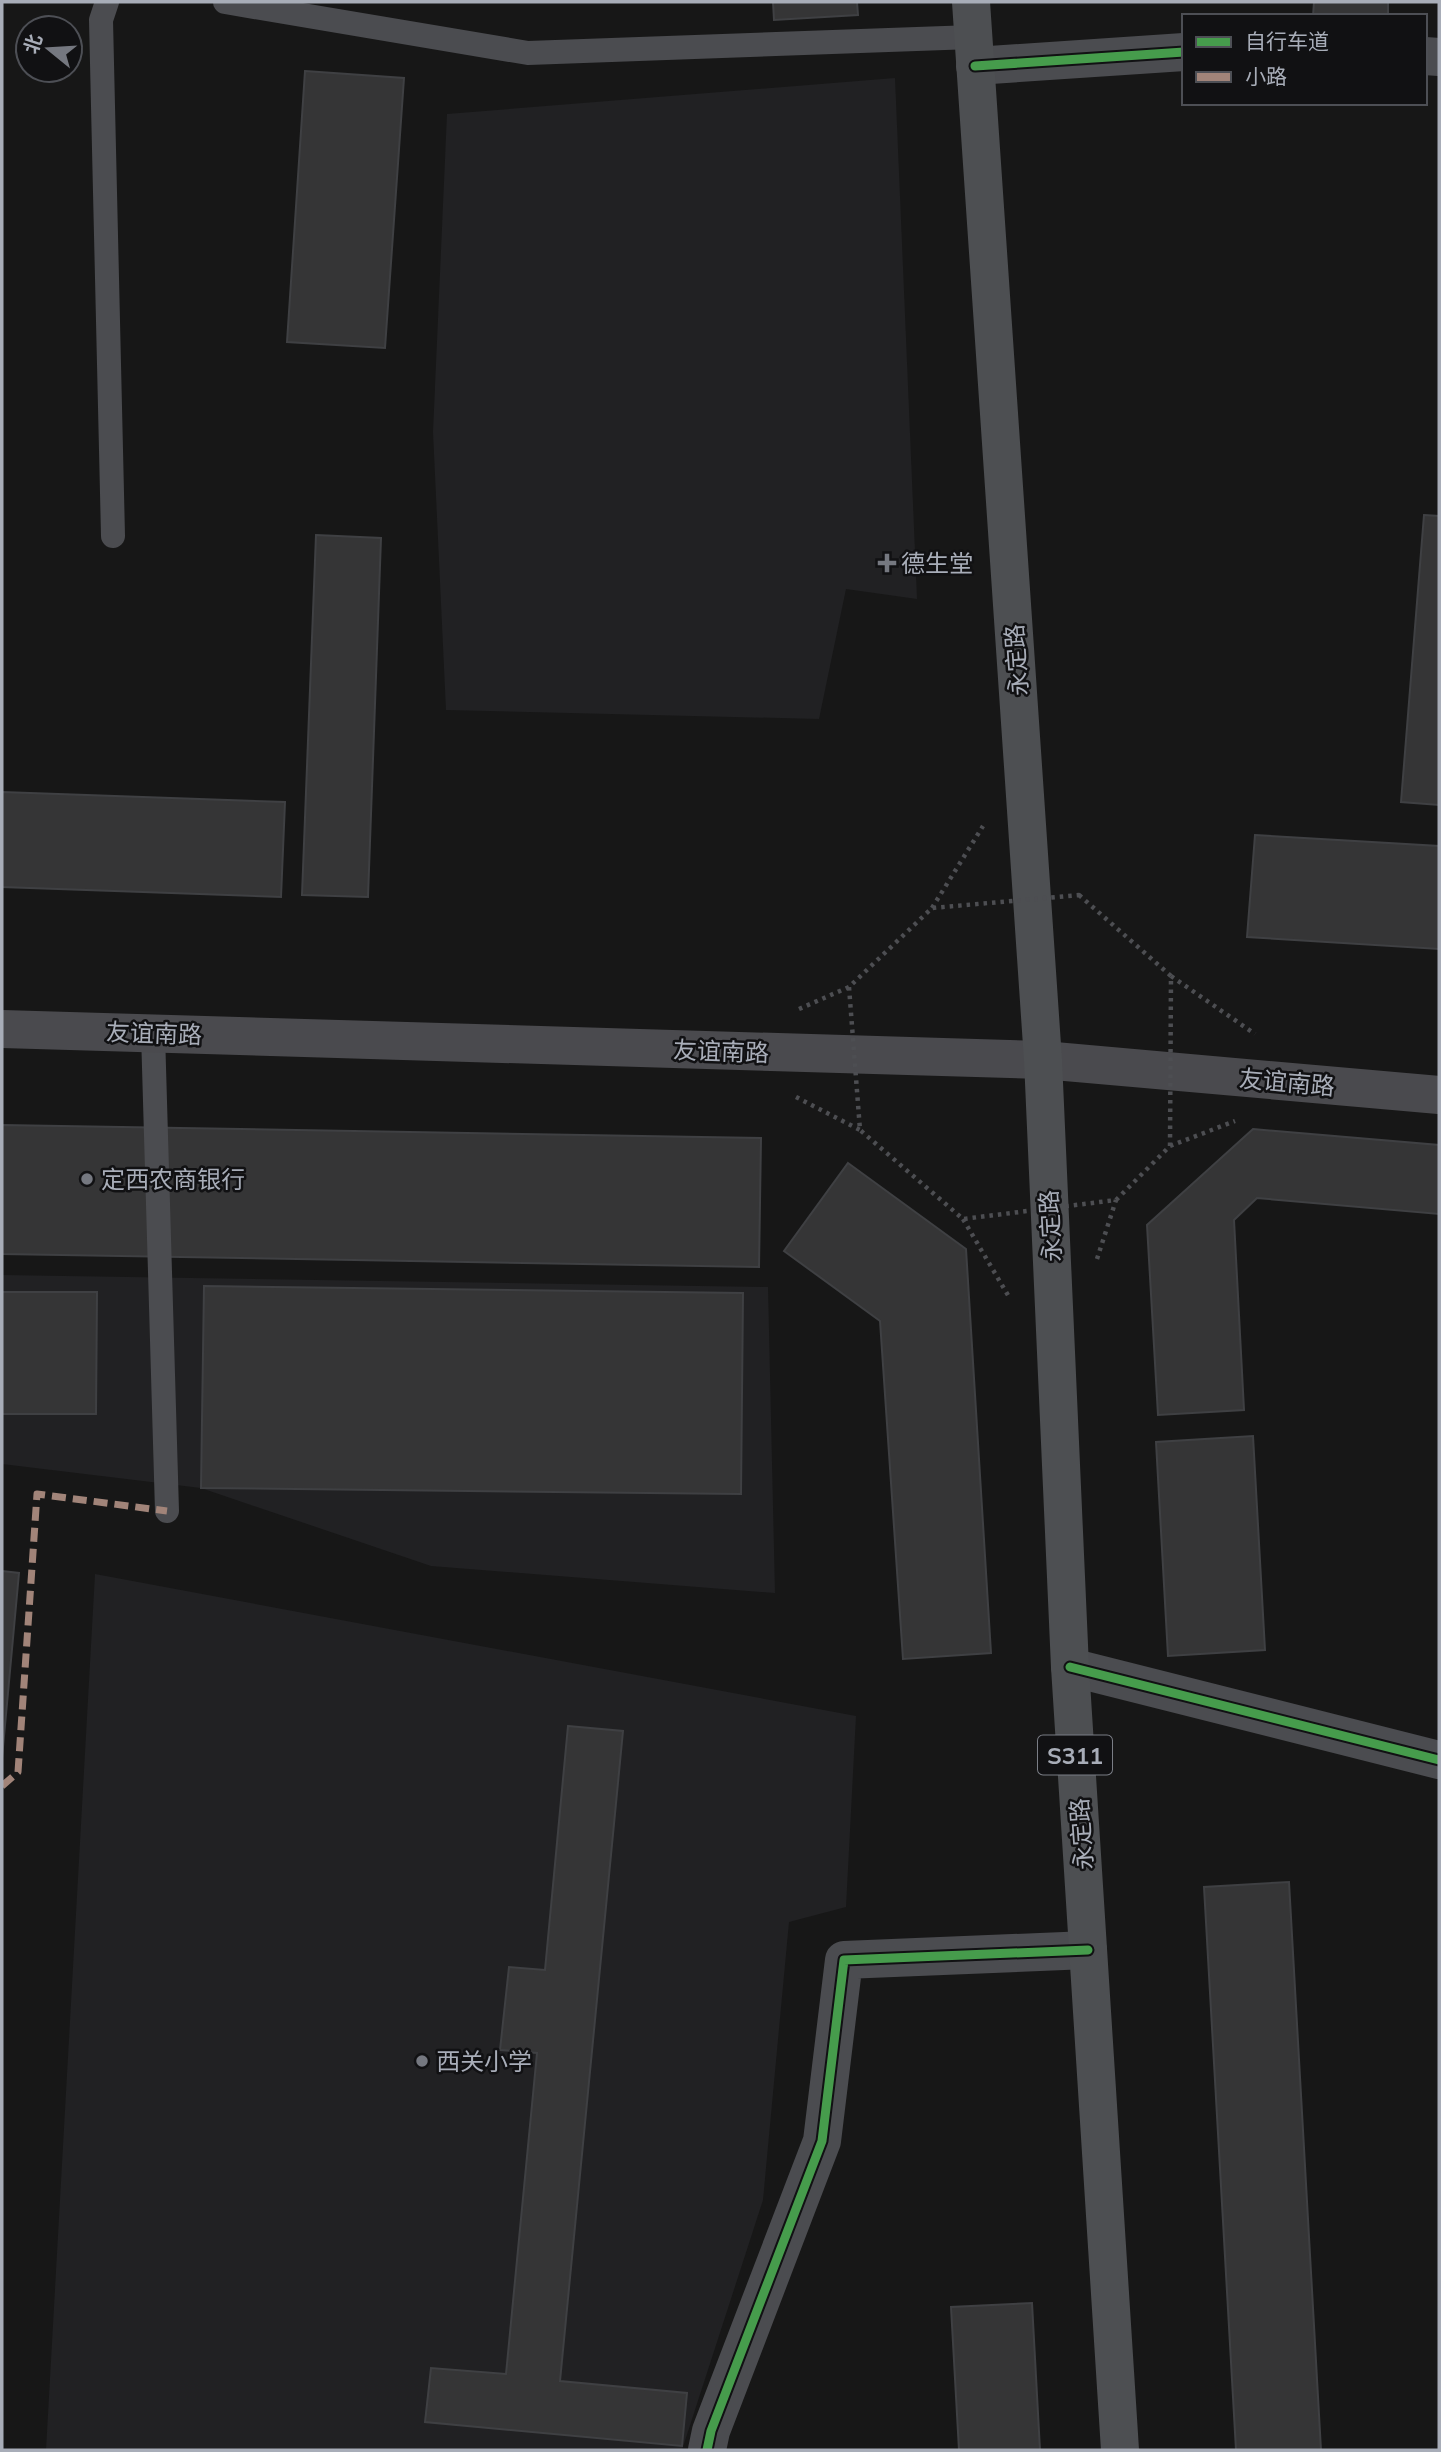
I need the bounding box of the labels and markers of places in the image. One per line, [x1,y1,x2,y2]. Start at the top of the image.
place label: 德生堂 [901,548,973,578]
marker: 德生堂 [879,555,895,571]
place label: 定西农商银行 [101,1164,245,1194]
marker: 定西农商银行 [79,1171,95,1187]
place label: 西关小学 [436,2046,532,2076]
marker: 西关小学 [414,2053,430,2069]

